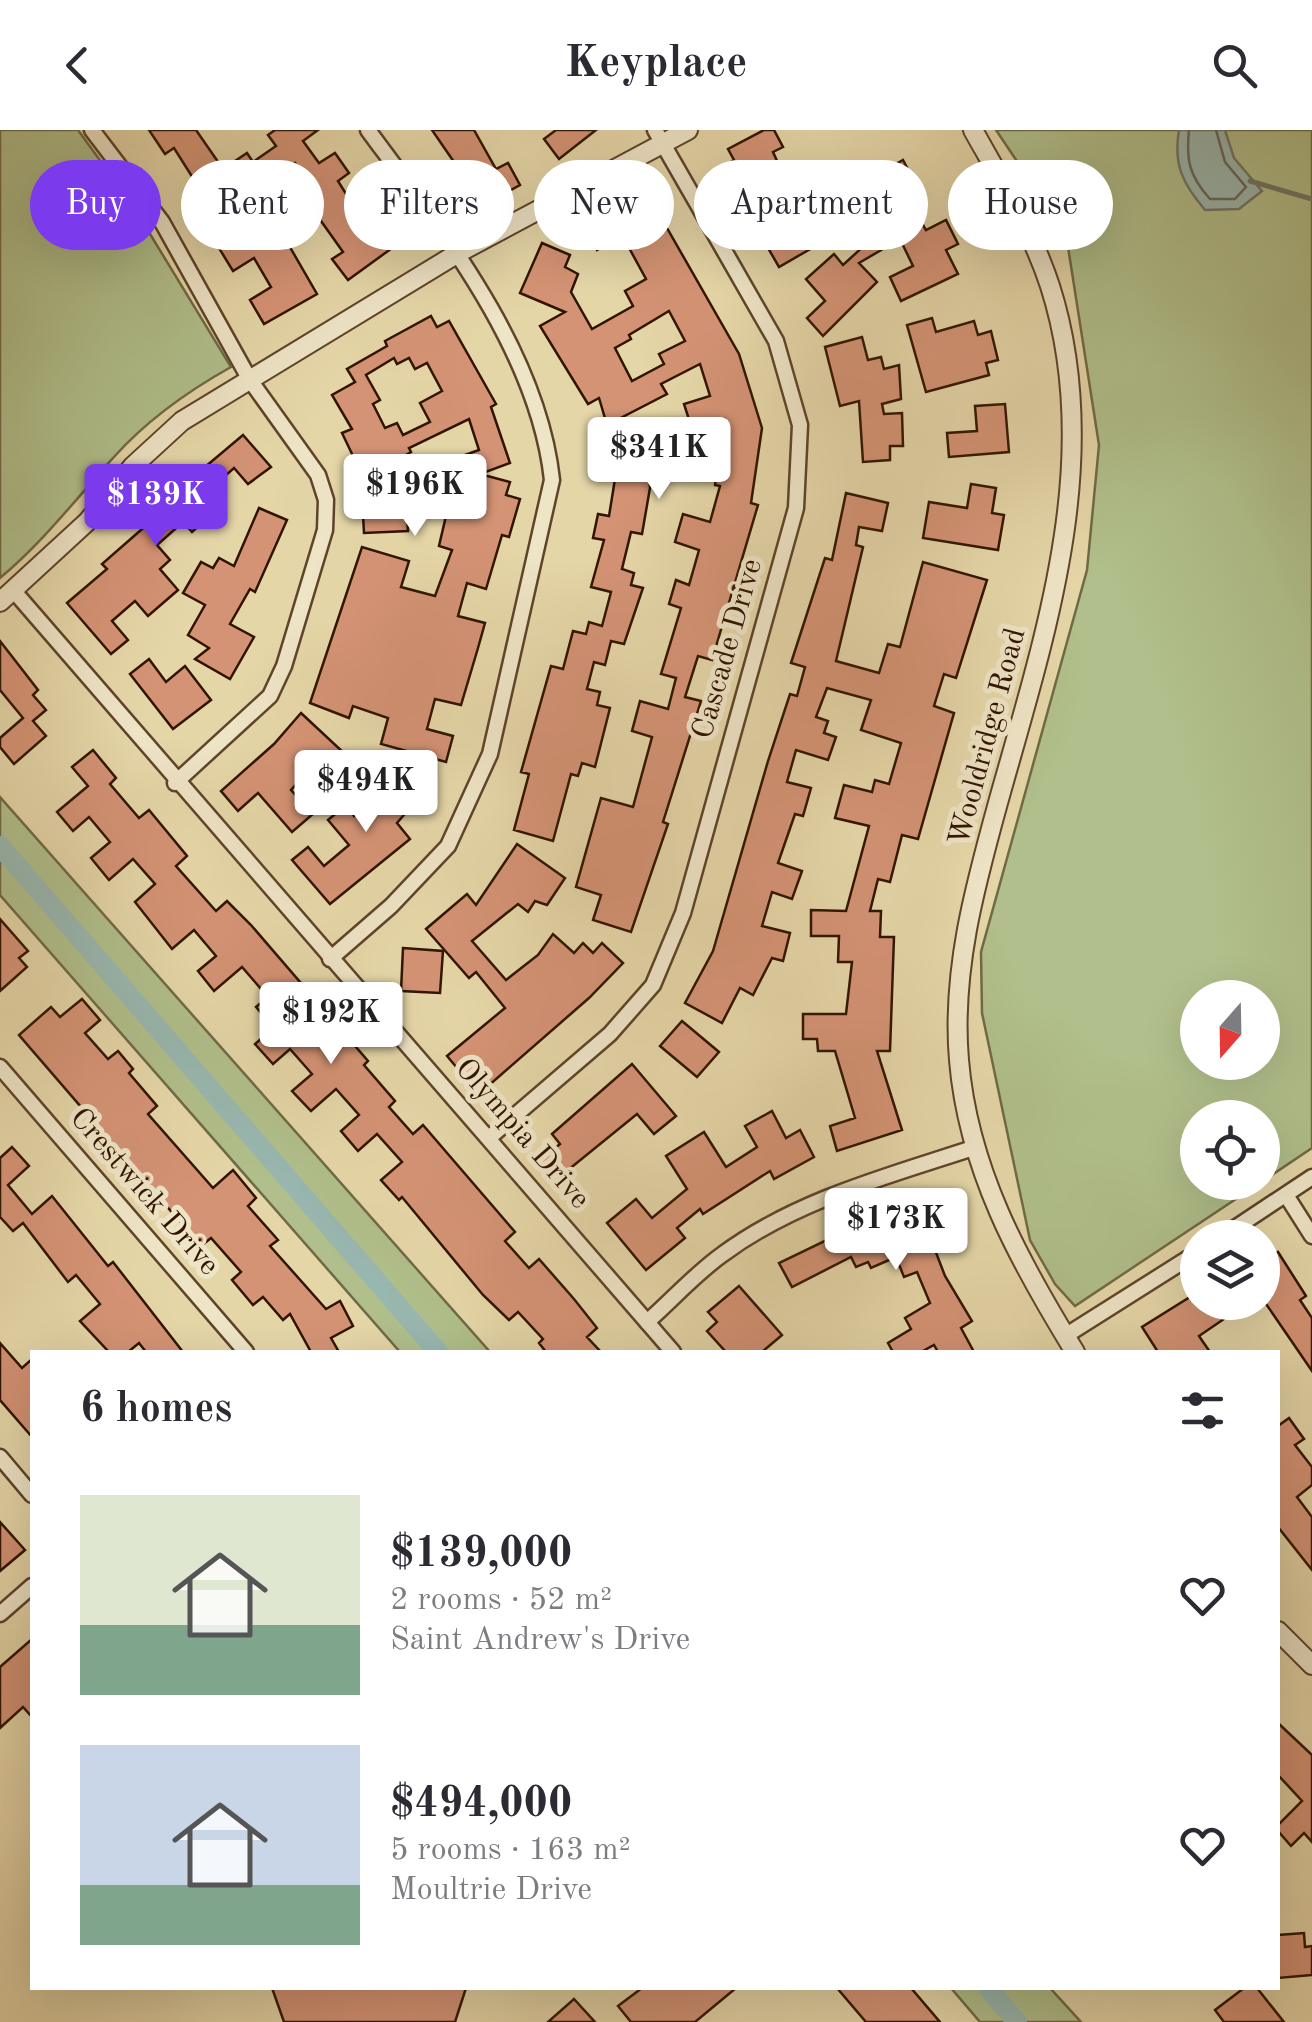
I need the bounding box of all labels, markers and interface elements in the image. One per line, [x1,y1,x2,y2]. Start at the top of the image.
icon: back [50,38,105,93]
icon: search [1207,38,1262,93]
text: Keyplace [565,42,747,87]
chip: Buy [30,160,161,250]
chip: Rent [181,160,324,250]
chip: Filters [344,160,514,250]
chip: New [534,160,674,250]
chip: Apartment [694,160,928,250]
chip: House [948,160,1113,250]
pin: $341K [589,417,729,502]
text: $341K [610,433,708,465]
pin: $196K [345,454,485,539]
pin: $139K [86,464,226,549]
text: $196K [366,470,464,502]
text: $139K [107,480,205,512]
street label: Cascade Drive [688,556,768,742]
street label: Wooldridge Road [945,625,1031,849]
pin: $494K [296,750,436,835]
text: $494K [317,766,415,798]
north arrow [1180,980,1280,1080]
map controls [1180,980,1280,1320]
pin: $192K [261,982,401,1067]
text: $192K [282,998,380,1030]
street label: Olympia Drive [449,1053,595,1215]
button: locate [1180,1100,1280,1200]
street label: Crestwick Drive [64,1103,224,1281]
pin: $173K [826,1188,966,1273]
text: $173K [847,1204,945,1236]
button: layers [1180,1220,1280,1320]
icon: filters [1175,1383,1230,1438]
text: 6 homes [80,1389,232,1431]
text: $139,000 [390,1534,572,1576]
icon: home [160,1535,280,1655]
icon: heart [1175,1568,1230,1623]
text: 2 rooms · 52 m² [390,1585,612,1617]
text: Saint Andrew's Drive [390,1625,690,1657]
text: $494,000 [390,1784,572,1826]
icon: home [160,1785,280,1905]
icon: heart [1175,1818,1230,1873]
text: 5 rooms · 163 m² [390,1835,631,1867]
text: Moultrie Drive [390,1875,592,1907]

